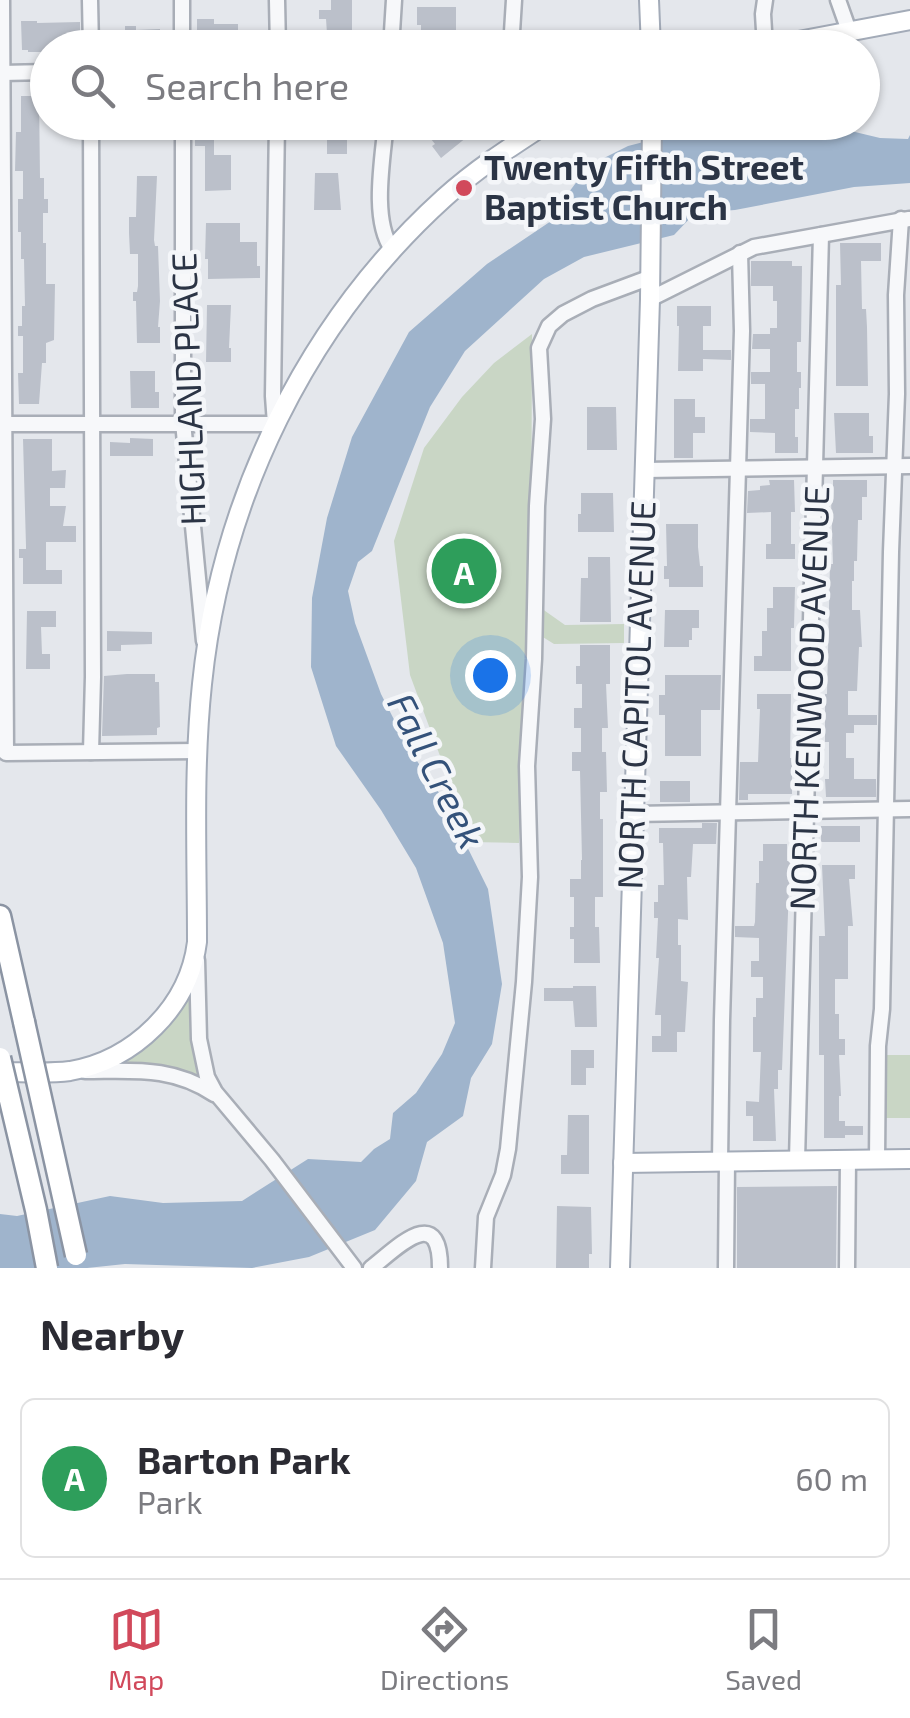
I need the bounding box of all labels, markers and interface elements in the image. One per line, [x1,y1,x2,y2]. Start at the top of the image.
search box [30,30,880,140]
icon: search [65,58,120,113]
text: Search here [145,62,349,108]
place label: Twenty Fifth Street Baptist Church [484,145,804,227]
marker: Twenty Fifth Street Baptist Church [453,177,475,199]
street label: HIGHLAND PLACE [161,252,213,526]
street label: NORTH KENWOOD AVENUE [780,485,836,911]
street label: NORTH CAPITOL AVENUE [607,500,663,890]
pin: A [432,534,496,608]
your location [465,650,516,701]
water label: Fall Creek [379,685,496,855]
text: Nearby [40,1308,184,1358]
text: Barton Park [137,1436,351,1482]
text: A [64,1459,85,1497]
text: 60 m [795,1459,868,1497]
text: Park [137,1482,202,1520]
tab: Map [108,1602,164,1696]
tab: Directions [380,1602,509,1696]
tab: Saved [725,1602,802,1696]

